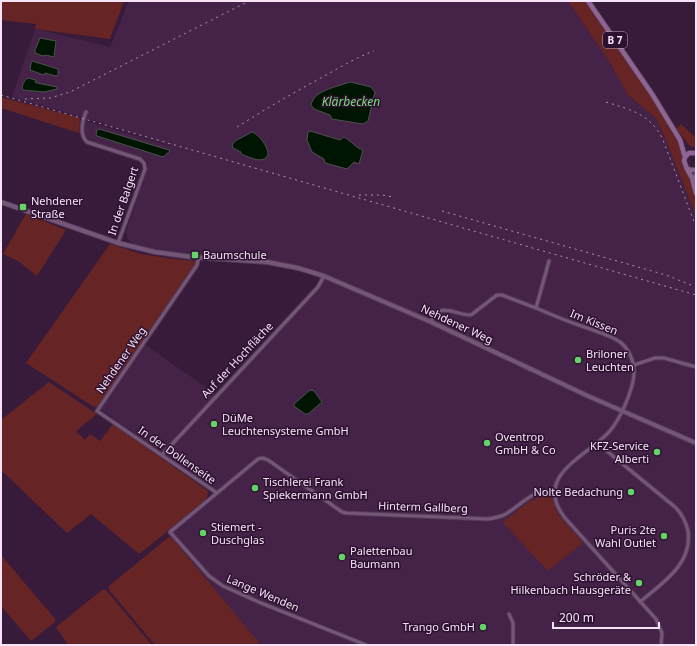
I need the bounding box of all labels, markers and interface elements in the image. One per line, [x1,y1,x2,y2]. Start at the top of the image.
road number: B 7 [603,32,627,48]
water label: Klärbecken [322,93,380,110]
street label: In der Balgert [104,165,141,237]
place label: Nehdener Straße [31,193,83,221]
marker: Nehdener Straße [18,202,28,212]
place label: Baumschule [203,247,267,262]
marker: Baumschule [190,250,200,260]
street label: Nehdener Weg [419,300,496,347]
street label: Im Kissen [568,305,620,338]
street label: Auf der Hochfläche [197,318,276,401]
street label: Nehdener Weg [92,324,149,396]
place label: Briloner Leuchten [586,346,634,374]
marker: Briloner Leuchten [573,355,583,365]
place label: DüMe Leuchtensysteme GmbH [222,410,349,438]
marker: DüMe Leuchtensysteme GmbH [209,419,219,429]
street label: In der Dollenseite [135,422,219,487]
place label: Oventrop GmbH & Co [495,429,556,457]
marker: Oventrop GmbH & Co [482,438,492,448]
place label: KFZ-Service Alberti [590,438,649,466]
marker: KFZ-Service Alberti [652,447,662,457]
place label: Tischlerei Frank Spiekermann GmbH [263,474,368,502]
marker: Tischlerei Frank Spiekermann GmbH [250,483,260,493]
place label: Nolte Bedachung [533,484,623,499]
marker: Nolte Bedachung [626,487,636,497]
street label: Hinterm Gallberg [378,497,468,516]
place label: Stiemert - Duschglas [211,519,264,547]
place label: Puris 2te Wahl Outlet [595,522,656,550]
marker: Stiemert - Duschglas [198,528,208,538]
marker: Puris 2te Wahl Outlet [659,531,669,541]
place label: Palettenbau Baumann [350,543,413,571]
marker: Palettenbau Baumann [337,552,347,562]
place label: Schröder & Hilkenbach Hausgeräte [510,569,632,597]
street label: Lange Wenden [225,571,302,615]
marker: Schröder & Hilkenbach Hausgeräte [634,578,644,588]
scale bar [553,604,659,630]
text: 200 m [559,609,594,626]
place label: Trango GmbH [403,619,475,634]
marker: Trango GmbH [478,622,488,632]

